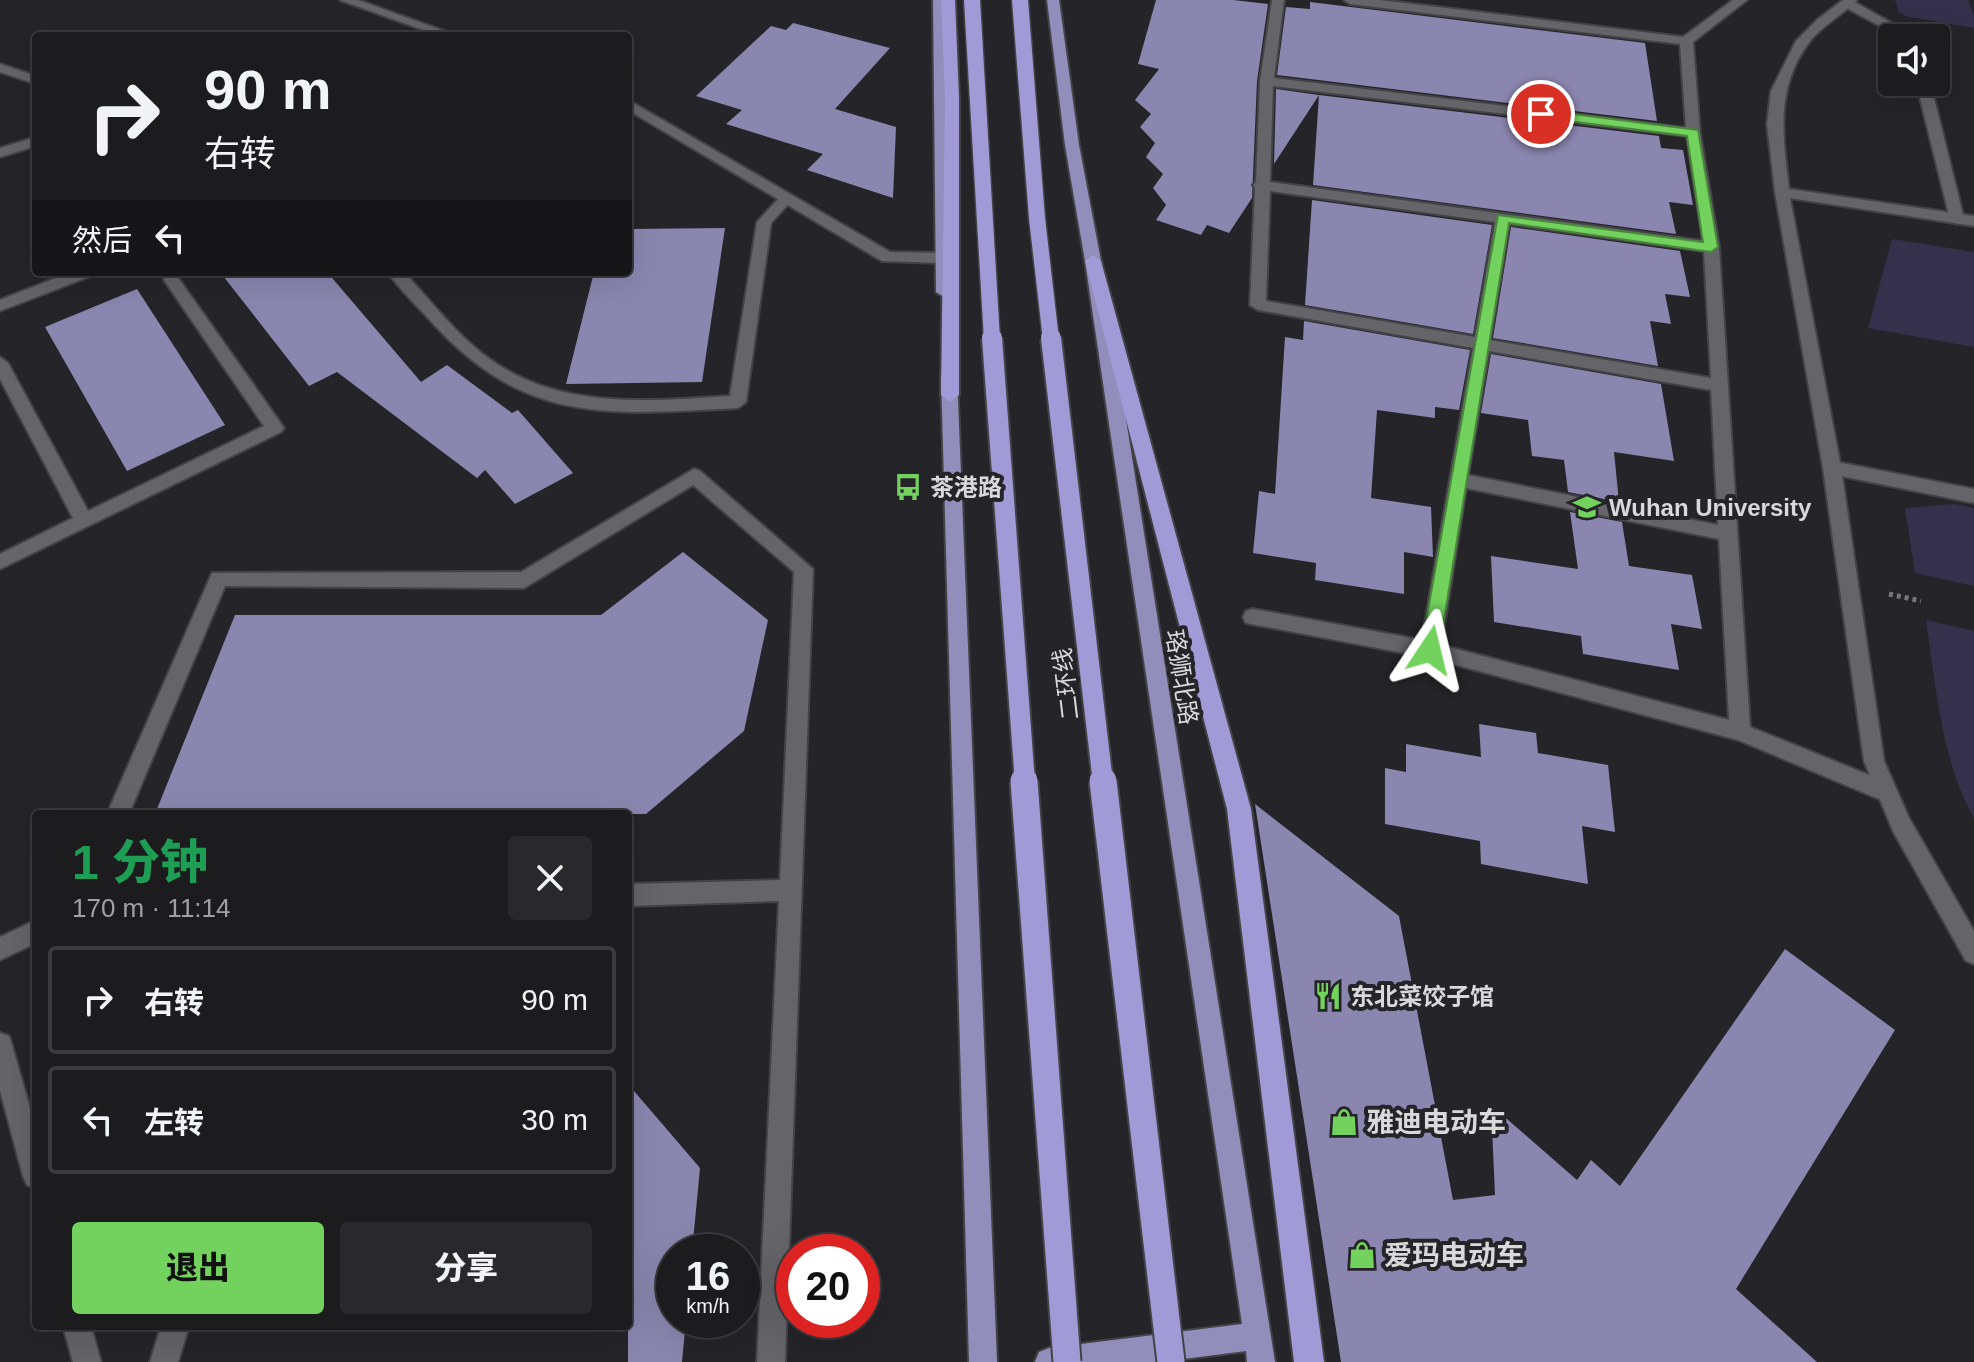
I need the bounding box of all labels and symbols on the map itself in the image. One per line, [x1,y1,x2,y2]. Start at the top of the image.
pin [1507,80,1575,148]
bus stop icon: 茶港路 [893,472,923,502]
place label: 茶港路 [930,474,1002,501]
school or university icon: Wuhan University [1572,492,1602,522]
place label: Wuhan University [1609,494,1812,521]
position arrow [1388,608,1472,692]
street label: 珞狮北路 [1161,627,1203,727]
street label: 二环线 [1048,647,1084,721]
restaurant icon: 东北菜饺子馆 [1313,981,1343,1011]
place label: 东北菜饺子馆 [1350,983,1494,1010]
shop icon: 雅迪电动车 [1329,1107,1359,1137]
place label: 雅迪电动车 [1366,1107,1506,1138]
speed limit sign: 20 [776,1234,880,1338]
shop icon: 爱玛电动车 [1347,1240,1377,1270]
place label: 爱玛电动车 [1384,1240,1524,1271]

